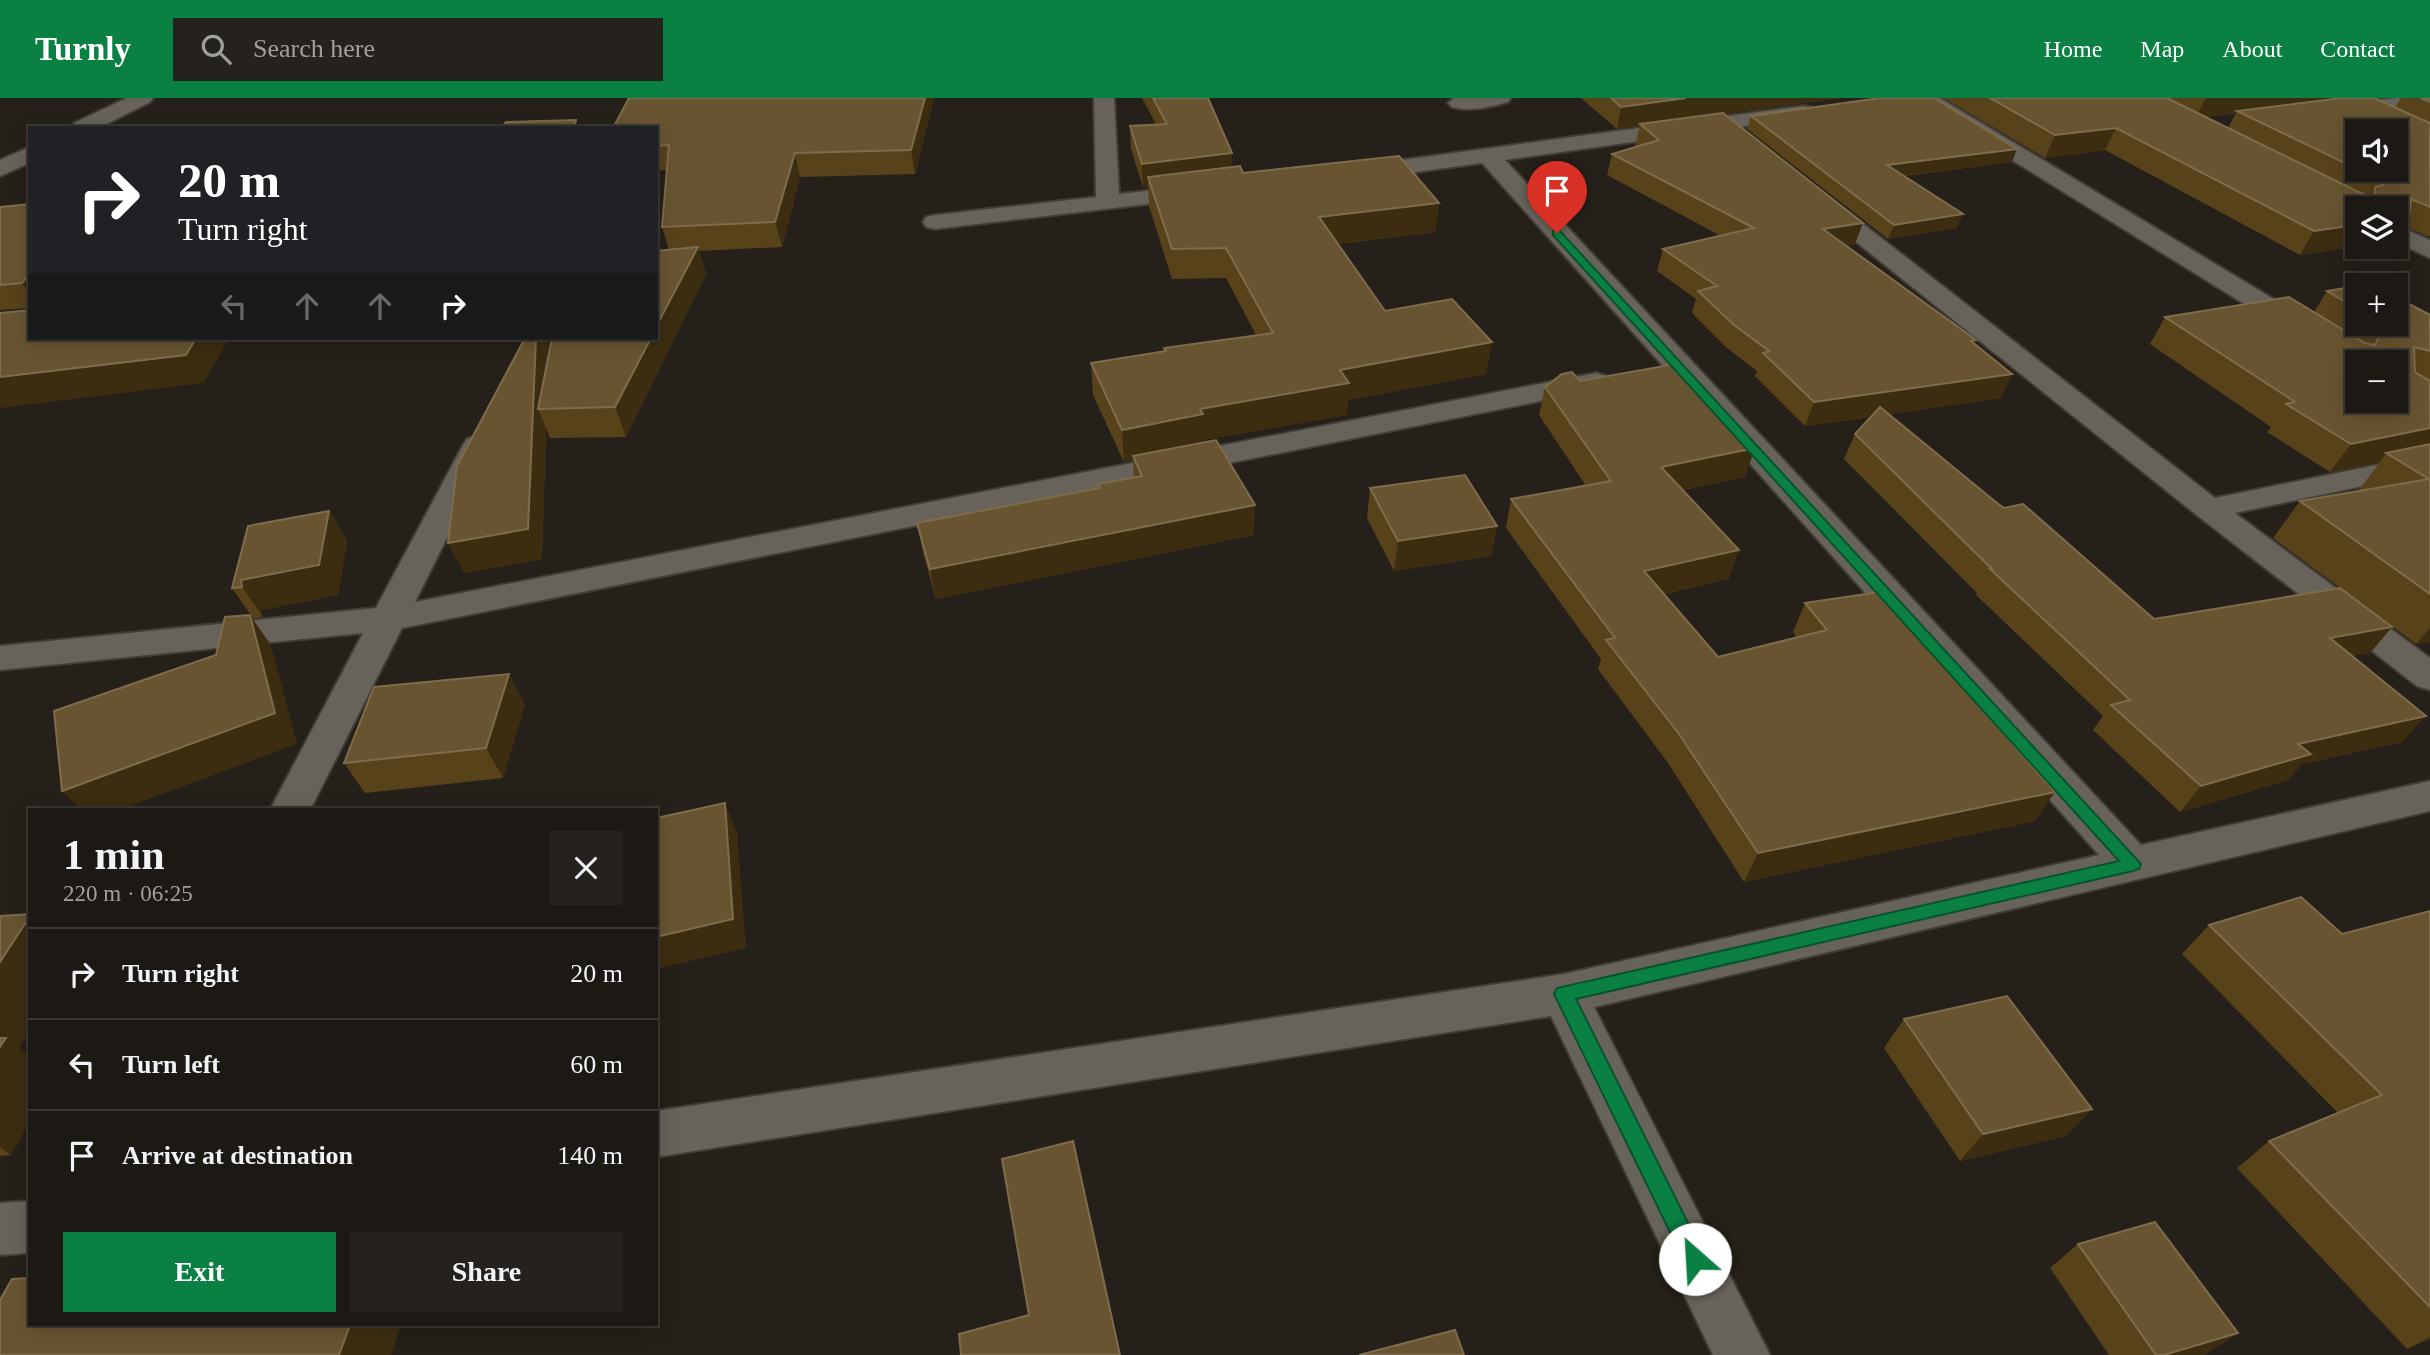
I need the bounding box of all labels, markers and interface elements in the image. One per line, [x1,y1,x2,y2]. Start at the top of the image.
search box [173,18,663,81]
icon: search [197,30,235,68]
text: Turnly [35,31,131,67]
text: Search here [253,34,375,63]
text: Home [2044,36,2102,62]
text: Map [2140,36,2184,62]
text: About [2222,36,2282,62]
text: Contact [2320,36,2395,62]
map controls [2345,119,2408,413]
button: sound [2345,119,2408,182]
text: 20 m [178,153,280,208]
icon: right [63,154,154,245]
pin [1527,161,1587,233]
icon: arrive [1538,172,1576,210]
button: layers [2345,196,2408,259]
text: Turn right [178,211,308,247]
button: + [2345,273,2408,336]
icon: left [215,287,253,325]
icon: ahead [288,287,326,325]
icon: ahead [361,287,399,325]
icon: right [434,287,472,325]
button: − [2345,350,2408,413]
button: close [549,831,623,905]
text: 1 min [63,832,165,878]
text: 220 m · 06:25 [63,881,193,906]
icon: right [63,955,101,993]
text: Turn right [122,959,239,988]
text: 20 m [570,959,623,988]
icon: left [63,1046,101,1084]
text: Turn left [122,1050,220,1079]
text: 60 m [570,1050,623,1079]
icon: arrive [63,1137,101,1175]
text: Arrive at destination [122,1141,353,1170]
text: 140 m [557,1141,623,1170]
position arrow [1658,1222,1732,1296]
button: Exit [63,1232,336,1312]
button: Share [350,1232,623,1312]

